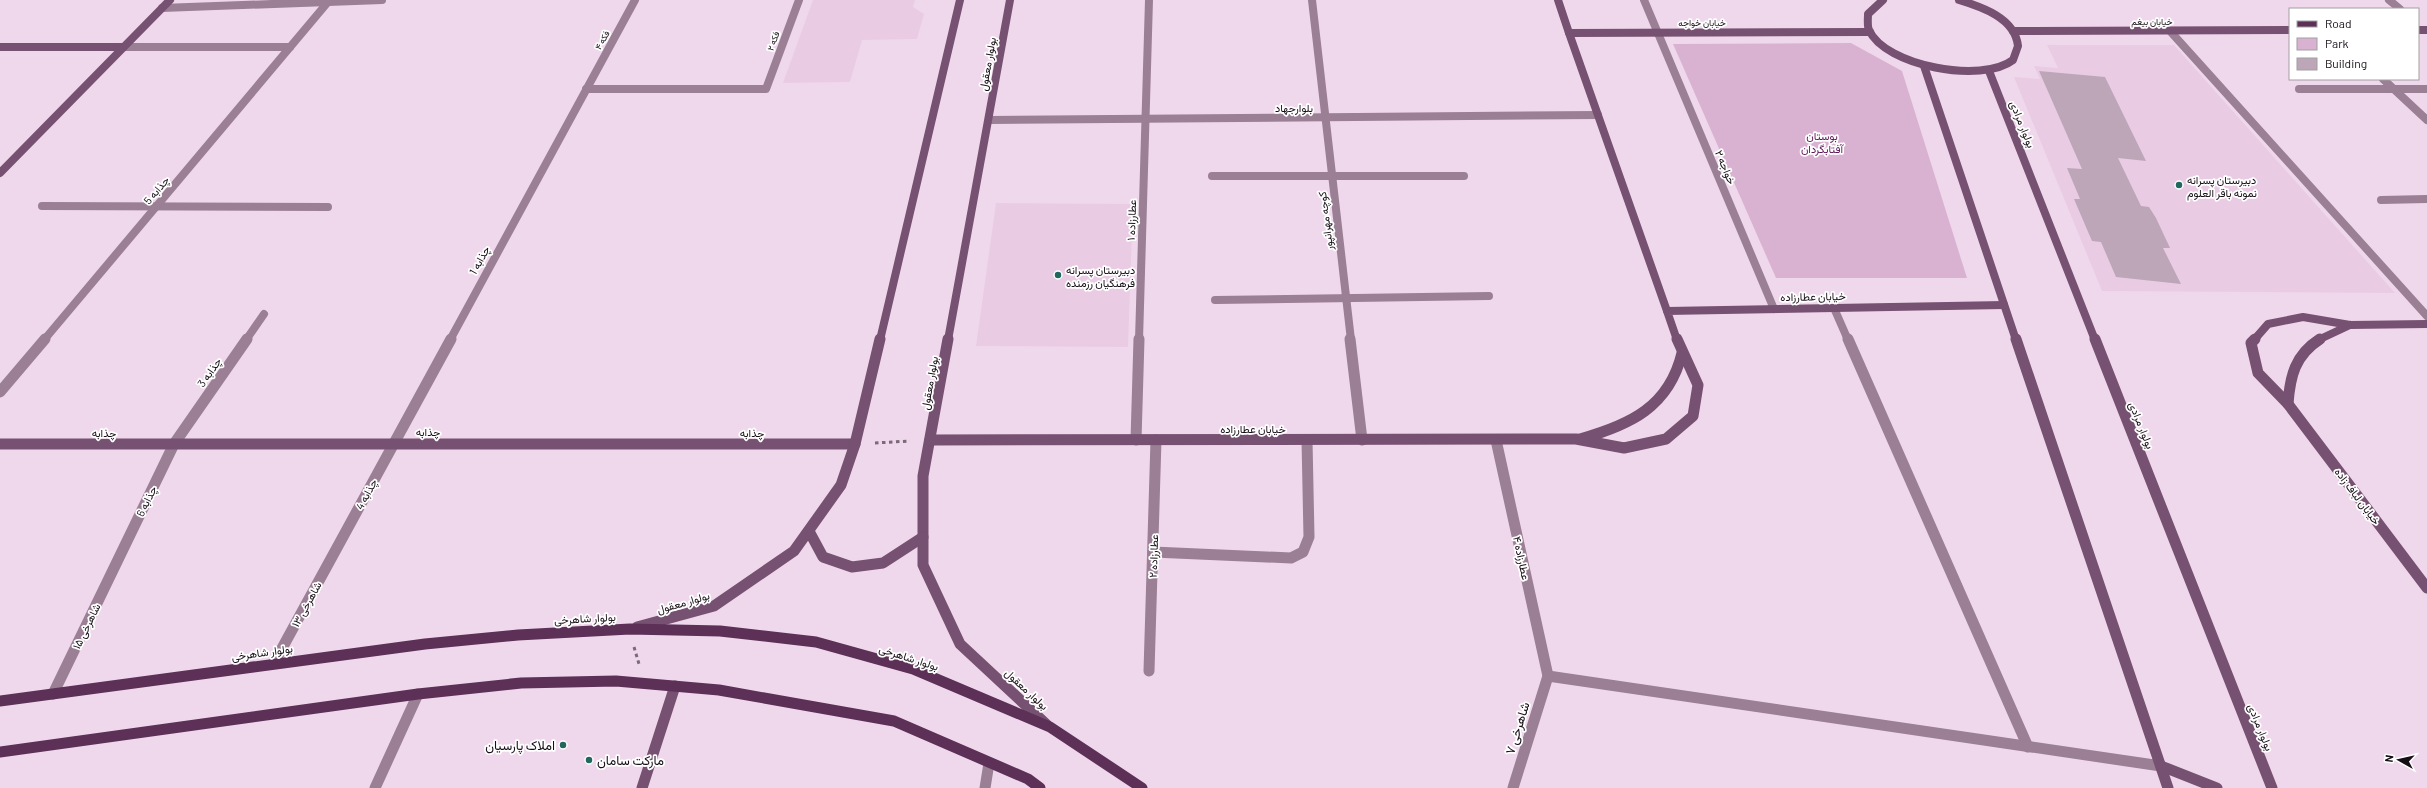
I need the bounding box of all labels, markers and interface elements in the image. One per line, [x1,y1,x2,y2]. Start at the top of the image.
legend [2289,8,2419,80]
street label: خیابان بیغم [2131,16,2173,28]
text: Road [2325,16,2352,30]
street label: خیابان خواجه [1678,17,1726,29]
street label: فکه ۴ [592,28,612,52]
street label: فکه ۲ [764,30,782,52]
street label: بولوار معقول [976,36,999,92]
text: Park [2325,36,2349,50]
text: Building [2325,56,2367,70]
street label: بولوار مرادی [2007,99,2038,150]
street label: بلوارجهاد [1275,101,1313,115]
park label: بوستان آفتابگردان [1801,129,1845,156]
street label: خواجه ۲ [1712,148,1739,186]
street label: چذابه 5 [141,173,173,208]
place label: دبیرستان پسرانه نمونه باقر العلوم [2187,173,2257,201]
marker: دبیرستان پسرانه نمونه باقر العلوم [2174,180,2184,190]
street label: کوچه مهرانپور [1315,191,1337,252]
street label: عطارزاده ۱ [1124,199,1139,241]
street label: چذابه 1 [466,243,494,278]
place label: دبیرستان پسرانه فرهنگیان رزمنده [1066,263,1135,290]
marker: دبیرستان پسرانه فرهنگیان رزمنده [1053,270,1063,280]
street label: خیابان عطارزاده [1780,289,1846,304]
street label: چذابه 3 [194,355,225,390]
street label: بولوار معقول [918,355,941,411]
street label: بولوار مرادی [2126,400,2157,451]
street label: خیابان عطارزاده [1220,422,1286,436]
street label: چذابه [416,425,440,440]
street label: چذابه [92,426,116,441]
street label: چذابه [740,426,764,441]
street label: خیابان لباف زاده [2332,465,2384,527]
street label: چذابه 4 [353,476,381,513]
street label: چذابه 6 [133,484,161,519]
street label: عطارزاده ۲ [1146,534,1161,578]
street label: عطارزاده ۴ [1510,535,1533,581]
street label: شاهرخی ۱۳ [288,579,325,629]
street label: بولوار معقول [655,588,711,617]
street label: شاهرخی ۱۵ [69,601,104,651]
street label: بولوار شاهرخی [554,610,616,627]
street label: بولوار شاهرخی [230,641,294,664]
street label: بولوار شاهرخی [877,641,940,674]
street label: بولوار معقول [1002,666,1051,713]
street label: شاهرخی ۷ [1501,700,1534,756]
street label: بولوار مرادی [2245,702,2276,753]
place label: املاک پارسیان [485,737,555,755]
marker: املاک پارسیان [558,740,568,750]
north arrow [2379,740,2419,780]
place label: مارکت سامان [597,752,664,769]
text: N [2382,754,2396,763]
marker: مارکت سامان [584,755,594,765]

